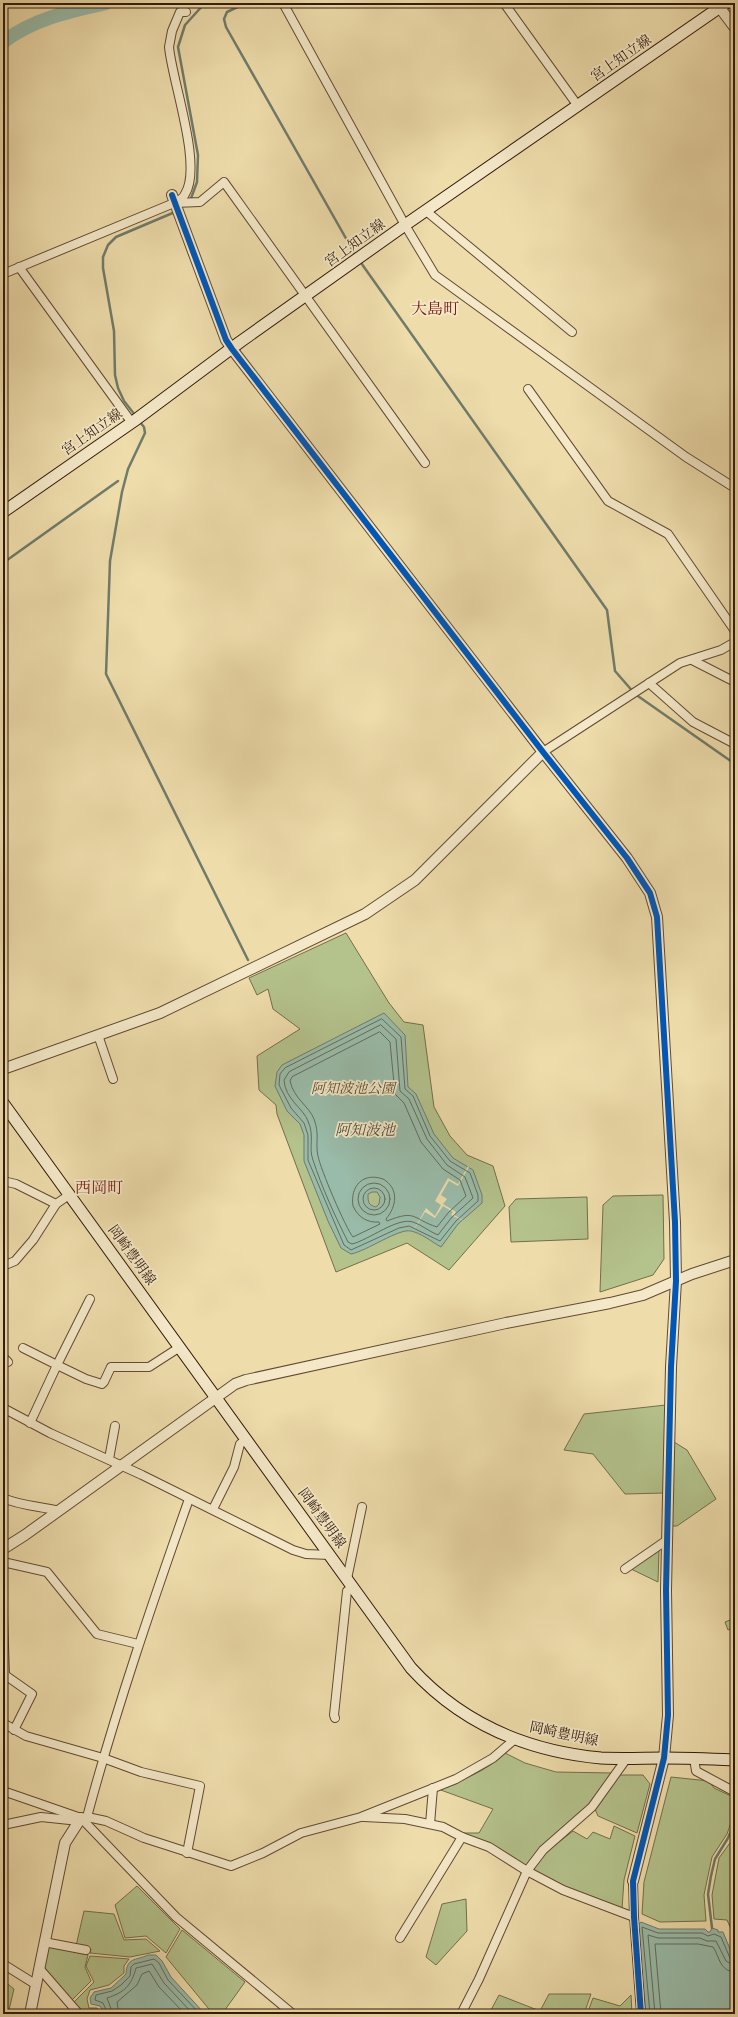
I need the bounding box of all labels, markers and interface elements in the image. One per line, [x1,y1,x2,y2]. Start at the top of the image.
street label: 宮上知立線 [587,31,655,85]
street label: 宮上知立線 [322,216,388,270]
district label: 大島町 [411,299,459,319]
street label: 宮上知立線 [58,405,126,459]
park label: 阿知波池公園 [311,1080,397,1097]
water label: 阿知波池 [335,1121,397,1140]
district label: 西岡町 [75,1178,123,1198]
street label: 岡崎豊明線 [105,1222,159,1288]
street label: 岡崎豊明線 [295,1485,349,1551]
street label: 岡崎豊明線 [528,1718,600,1750]

